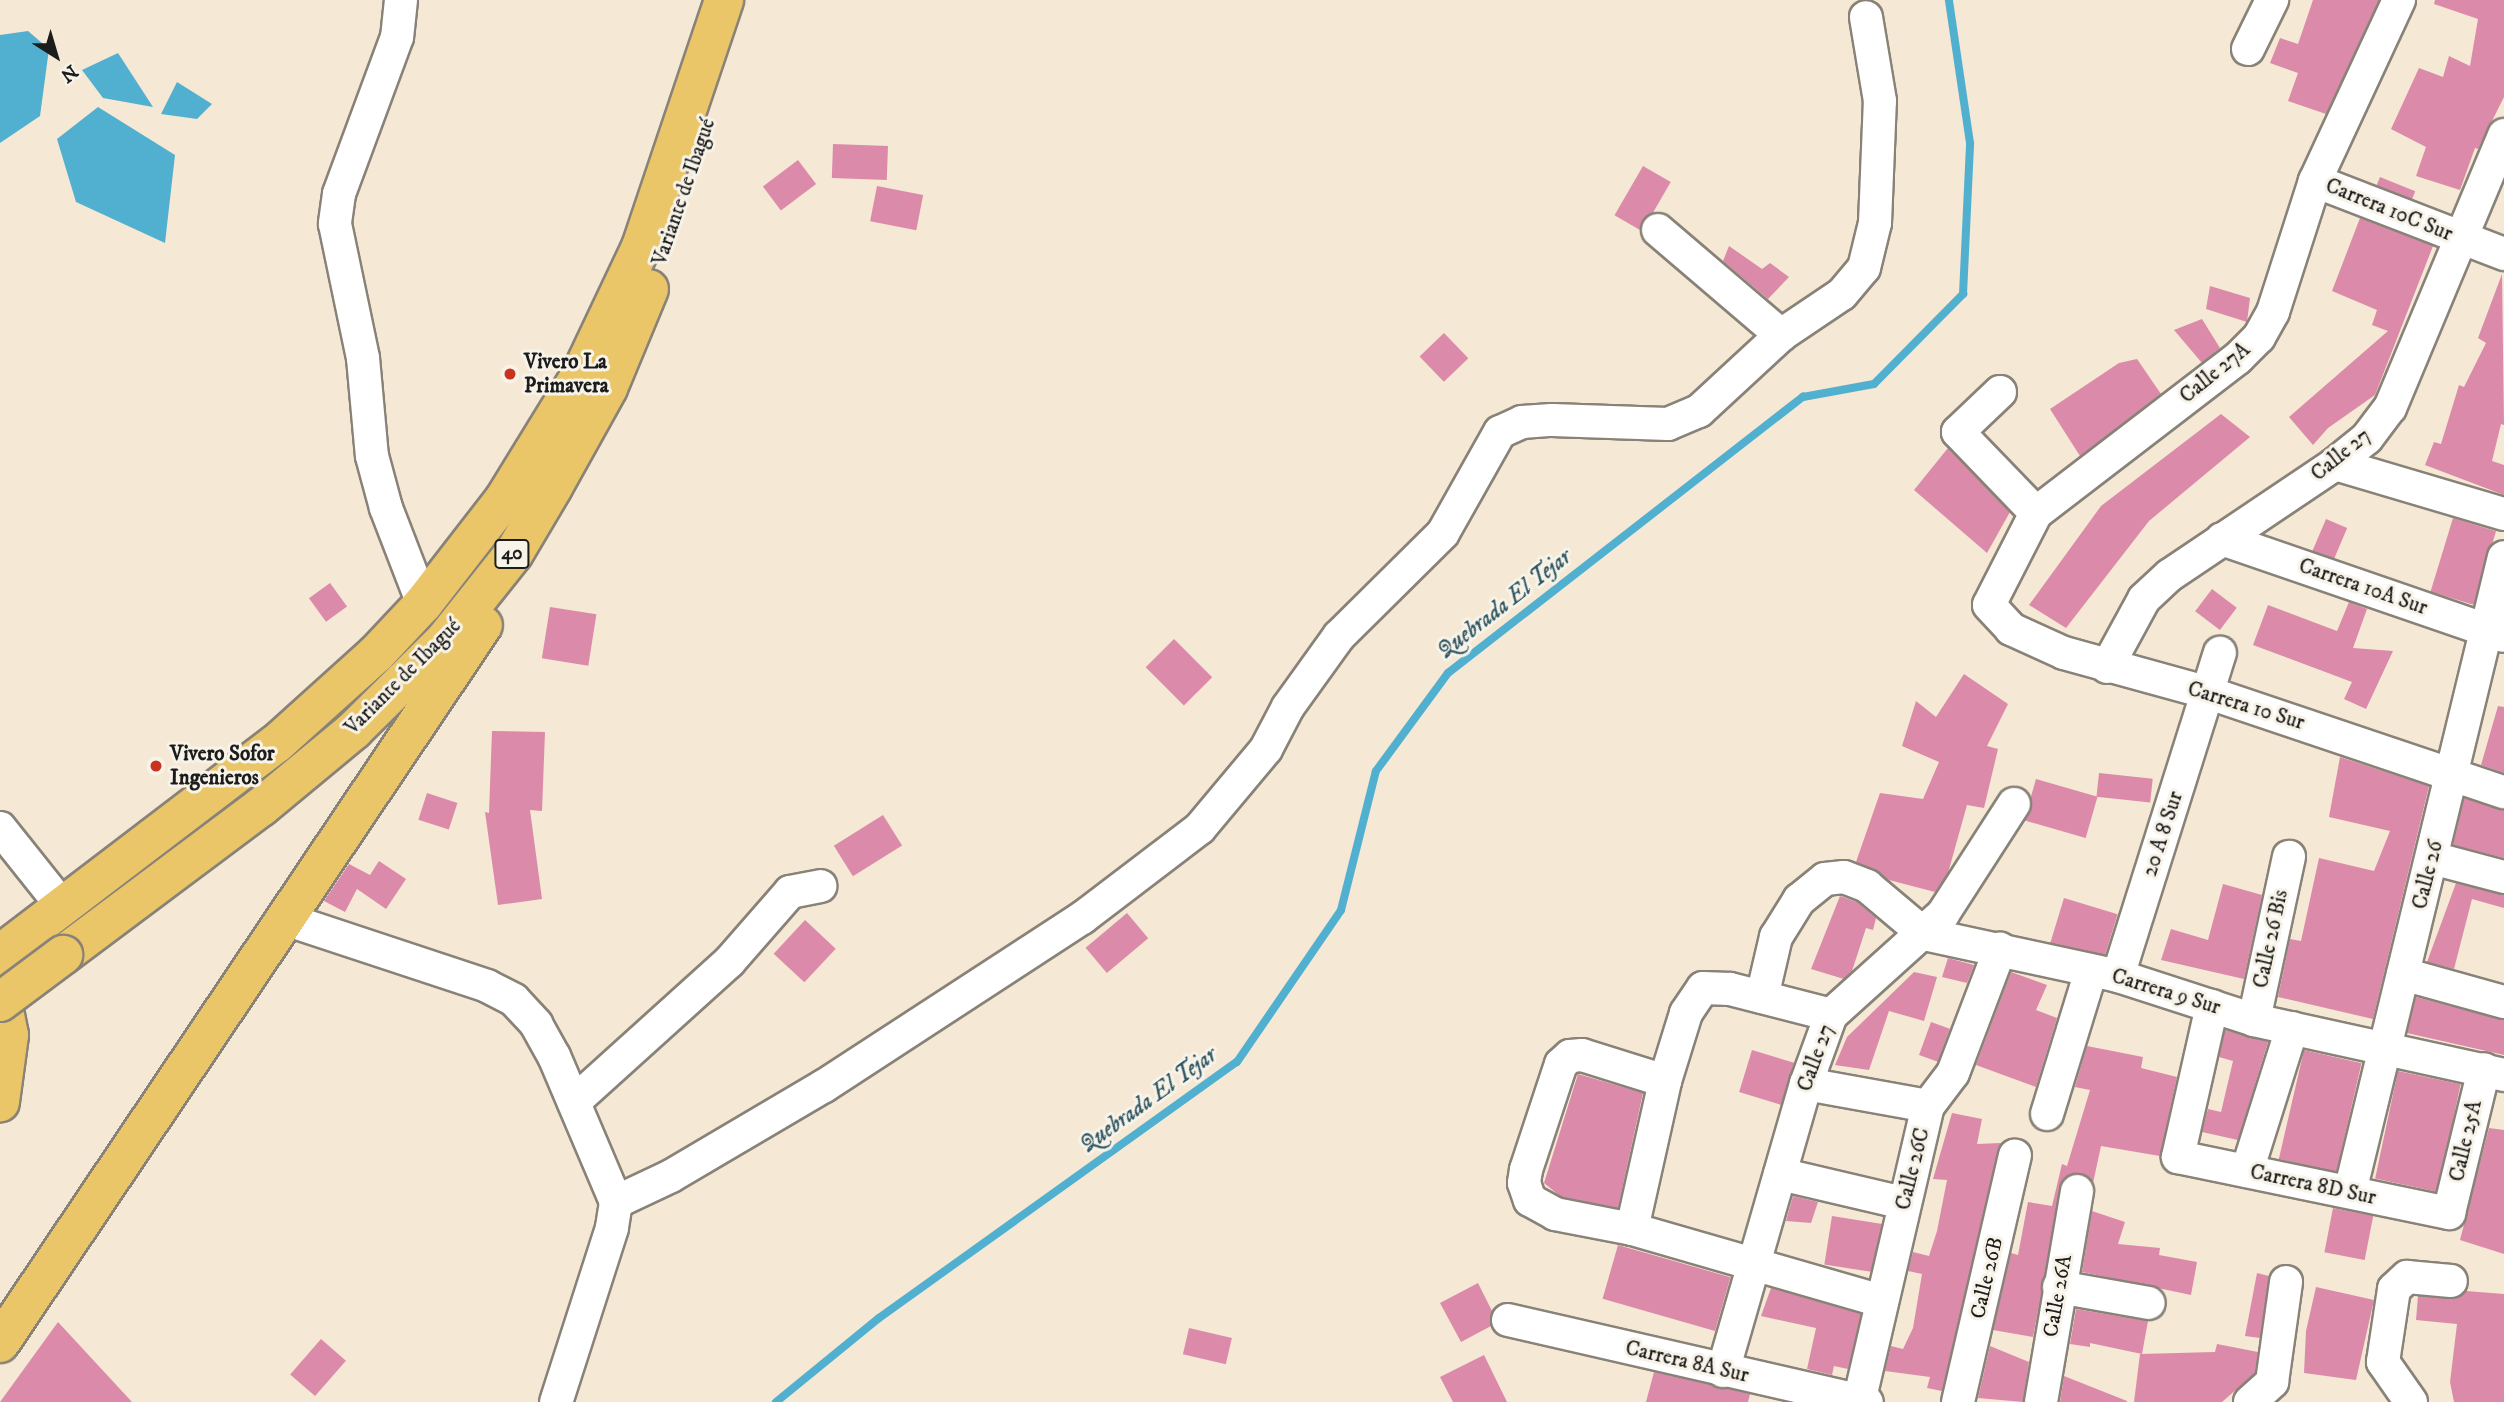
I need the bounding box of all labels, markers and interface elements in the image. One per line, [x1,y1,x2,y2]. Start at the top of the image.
north arrow [21,21,91,91]
text: N [56,59,82,87]
street label: Variante de Ibagué [647,115,721,269]
street label: Carrera 10C Sur [2322,173,2456,247]
street label: Calle 27A [2175,337,2255,409]
place label: Vivero La Primavera [524,349,609,399]
marker: Vivero La Primavera [502,366,518,382]
street label: Calle 27 [2306,423,2376,487]
road number: 40 [493,538,531,569]
water label: Quebrada El Tejar [1432,544,1578,666]
street label: Carrera 10A Sur [2295,553,2431,621]
street label: Variante de Ibagué [340,614,466,740]
street label: Carrera 10 Sur [2185,676,2307,736]
place label: Vivero Sofor Ingenieros [170,741,275,791]
marker: Vivero Sofor Ingenieros [148,758,164,774]
street label: 20 A 8 Sur [2137,788,2189,880]
street label: Calle 26 [2407,838,2449,912]
street label: Calle 26 Bis [2248,887,2294,991]
street label: Carrera 9 Sur [2109,964,2223,1020]
street label: Calle 27 [1792,1021,1840,1095]
water label: Quebrada El Tejar [1075,1042,1223,1160]
street label: Calle 25A [2444,1098,2488,1184]
street label: Calle 26C [1891,1125,1935,1213]
street label: Carrera 8D Sur [2248,1159,2378,1211]
street label: Calle 26B [1965,1235,2009,1321]
street label: Calle 26A [2038,1253,2078,1339]
street label: Carrera 8A Sur [1623,1336,1751,1388]

